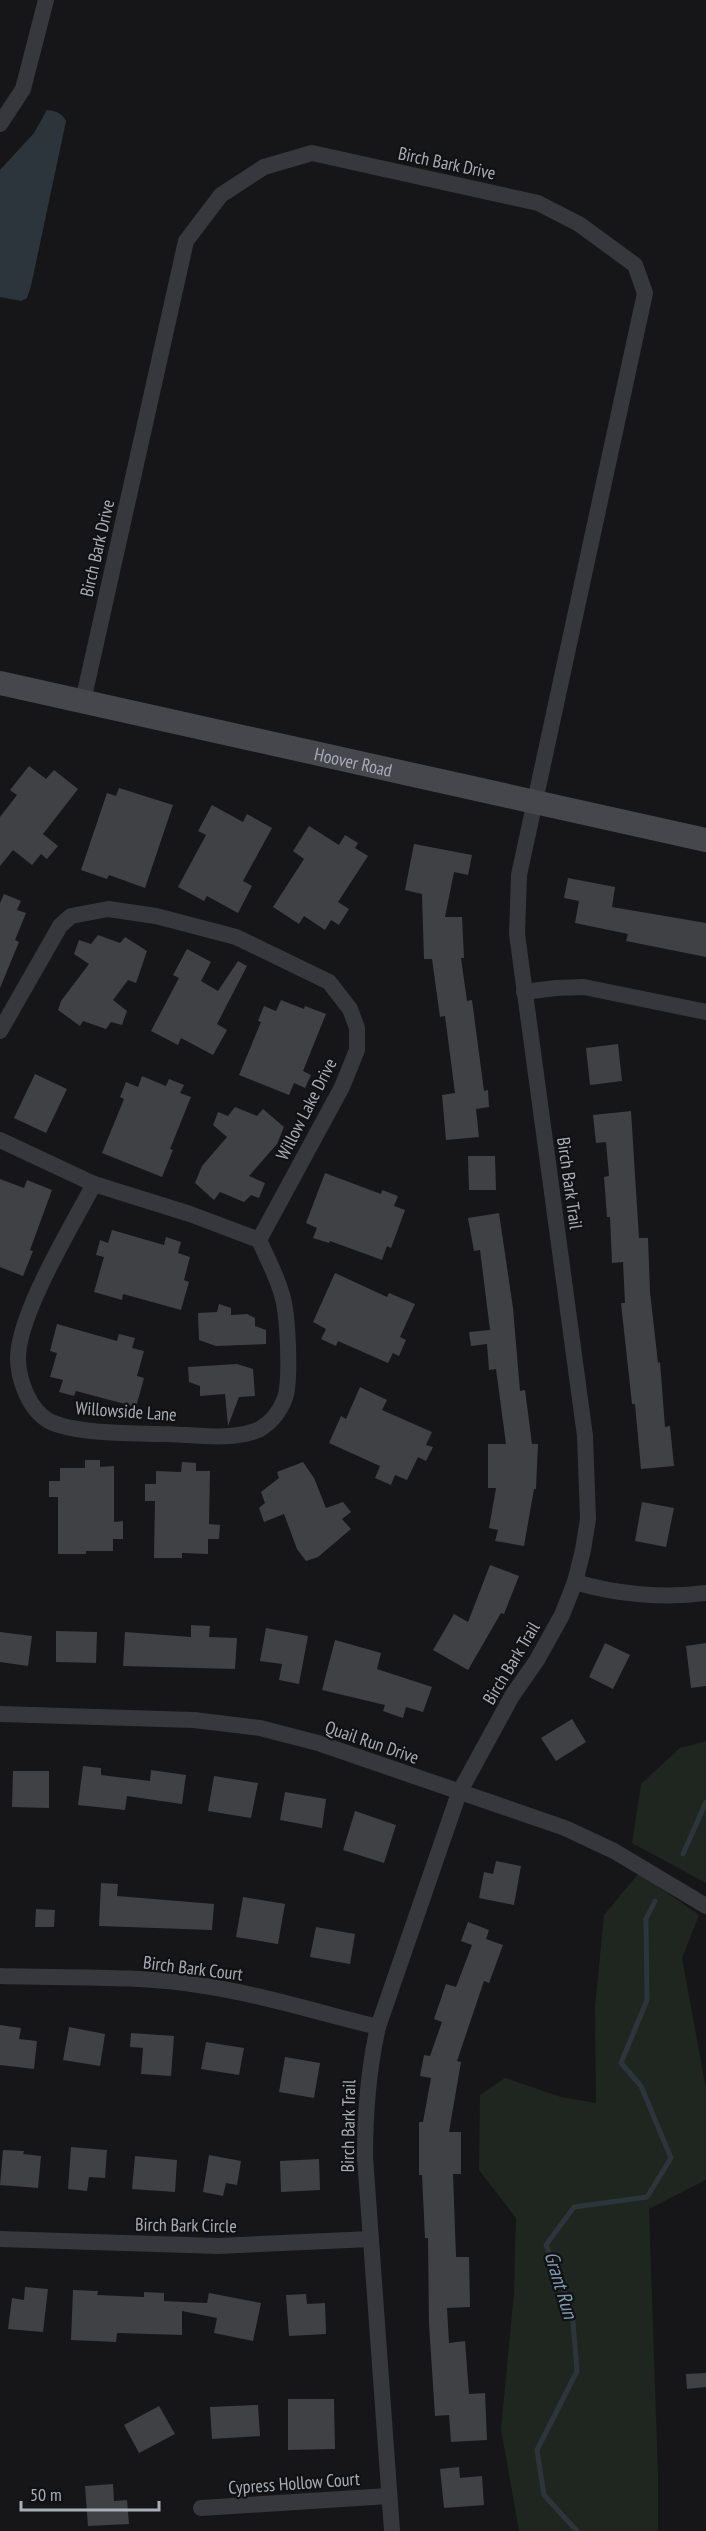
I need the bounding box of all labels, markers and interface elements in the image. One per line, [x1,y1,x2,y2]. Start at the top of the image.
street label: Birch Bark Drive [396,141,498,185]
street label: Birch Bark Drive [75,497,119,599]
street label: Hoover Road [312,742,394,781]
street label: Willow Lake Drive [270,1054,342,1164]
street label: Birch Bark Trail [552,1135,588,1231]
street label: Willowside Lane [75,1396,177,1426]
street label: Birch Bark Trail [477,1617,545,1709]
street label: Quail Run Drive [322,1715,422,1769]
street label: Birch Bark Court [142,1950,244,1986]
street label: Birch Bark Trail [336,2079,360,2173]
street label: Birch Bark Circle [135,2213,237,2237]
water label: Grant Run [538,2248,584,2323]
street label: Cypress Hollow Court [227,2467,361,2499]
scale bar [21,2474,159,2512]
text: 50 m [30,2483,62,2506]

